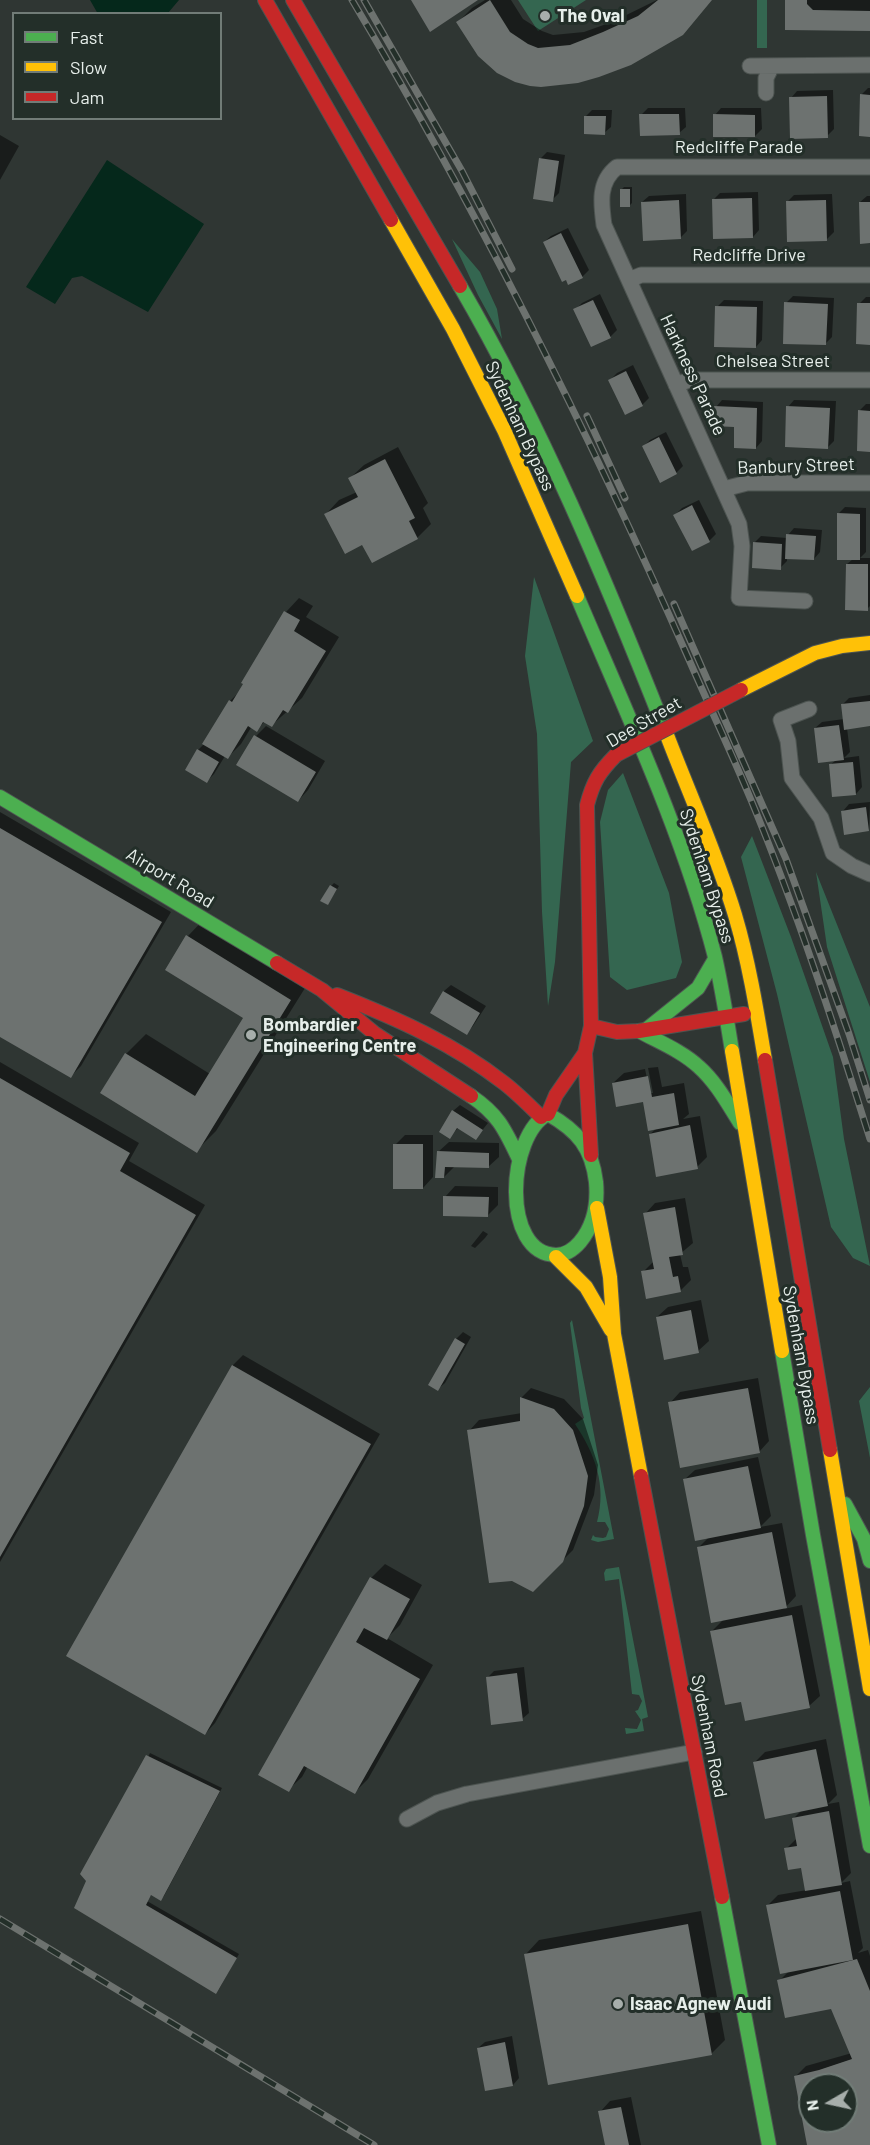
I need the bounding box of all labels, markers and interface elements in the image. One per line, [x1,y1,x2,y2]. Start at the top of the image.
place label: The Oval [557,5,625,27]
marker: The Oval [538,9,552,23]
legend [12,12,222,120]
text: Fast [70,26,104,48]
text: Slow [70,56,107,78]
text: Jam [70,86,104,108]
street label: Redcliffe Parade [675,136,803,158]
street label: Redcliffe Drive [692,244,806,266]
street label: Harkness Parade [656,311,730,439]
street label: Chelsea Street [716,350,830,372]
street label: Sydenham Bypass [480,358,560,494]
street label: Banbury Street [737,453,855,479]
street label: Dee Street [603,692,685,752]
street label: Sydenham Bypass [675,806,739,946]
street label: Airport Road [122,843,218,913]
place label: Bombardier Engineering Centre [263,1014,416,1056]
marker: Bombardier Engineering Centre [244,1028,258,1042]
street label: Sydenham Bypass [778,1284,824,1426]
street label: Sydenham Road [686,1673,732,1799]
place label: Isaac Agnew Audi [630,1993,771,2015]
marker: Isaac Agnew Audi [611,1997,625,2011]
north arrow [798,2073,858,2133]
text: N [801,2099,822,2112]

